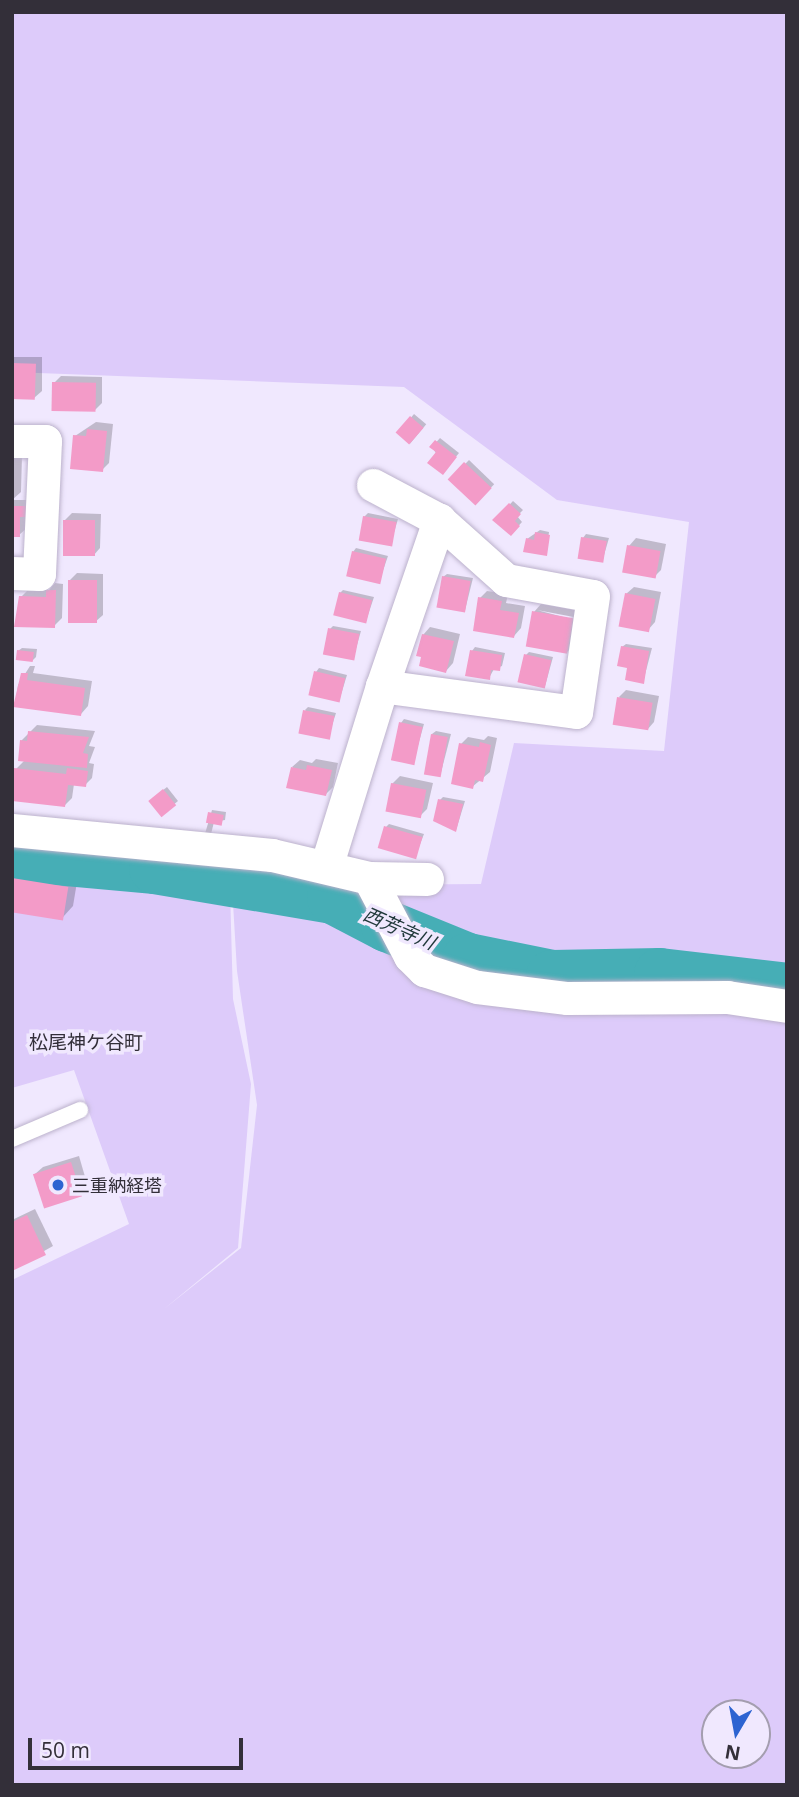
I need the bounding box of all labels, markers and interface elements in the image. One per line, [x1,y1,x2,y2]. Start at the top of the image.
water label: 西芳寺川 [360,903,438,955]
district label: 松尾神ケ谷町 [29,1032,143,1054]
place label: 三重納経塔 [72,1174,162,1196]
marker: 三重納経塔 [50,1177,66,1193]
north arrow [701,1699,771,1769]
scale bar [32,1724,247,1768]
text: 50 m [41,1736,90,1764]
text: N [723,1739,743,1767]

